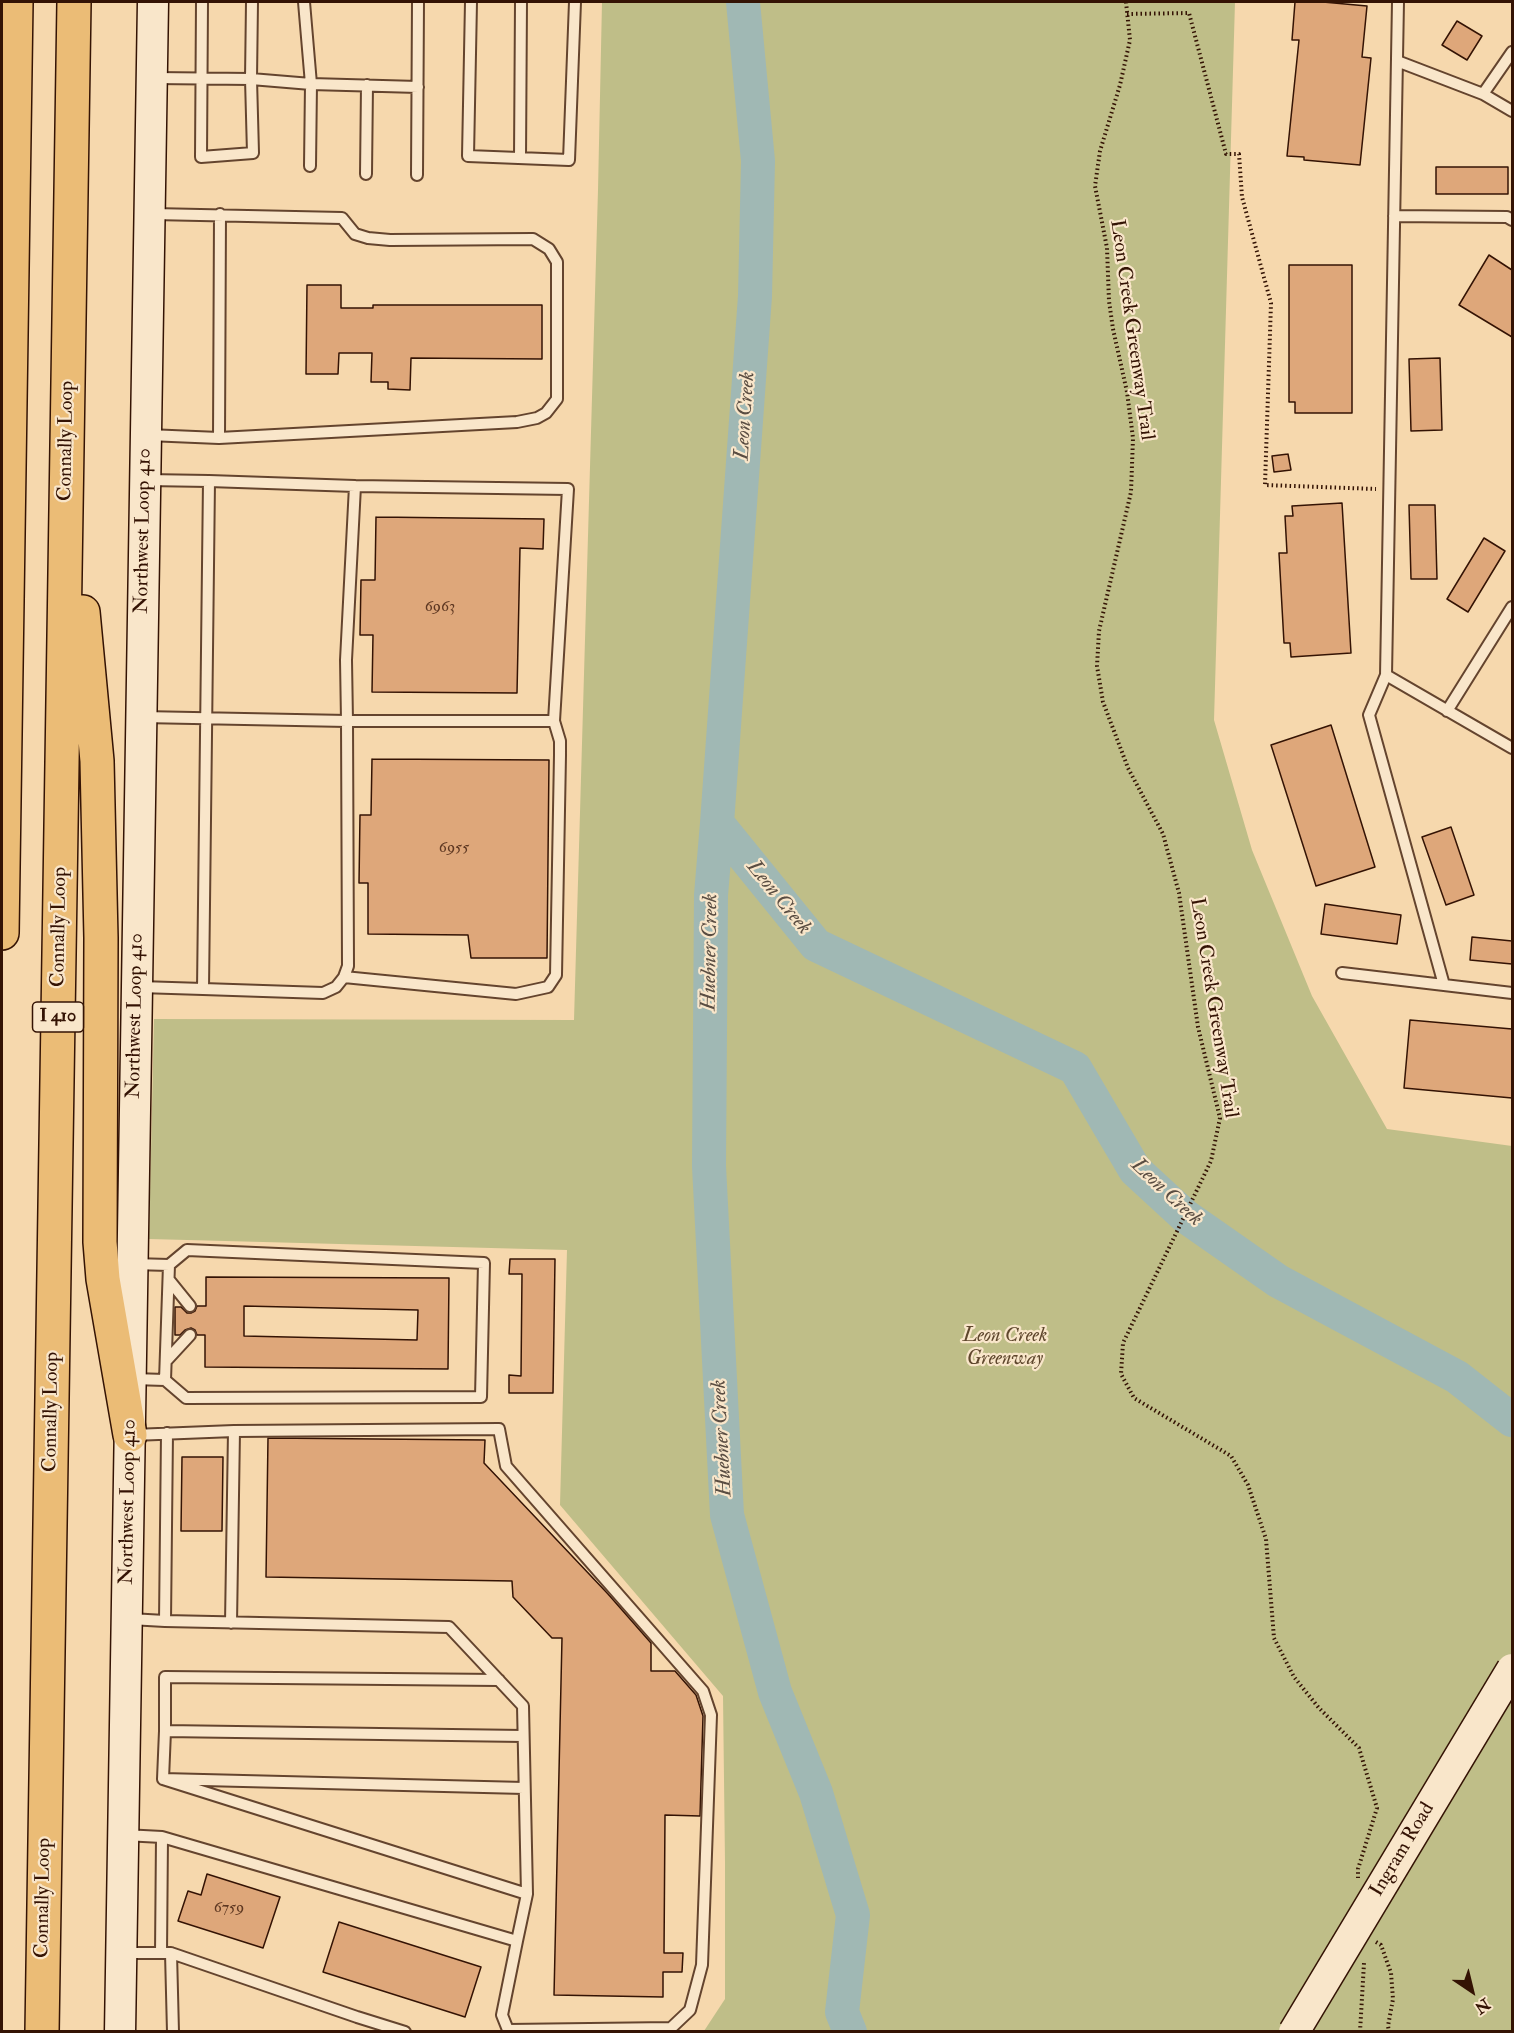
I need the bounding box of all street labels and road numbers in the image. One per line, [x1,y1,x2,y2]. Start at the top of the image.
street label: Leon Creek Greenway Trail [1104,218,1158,442]
street label: Connally Loop [54,381,80,501]
street label: Northwest Loop 410 [131,448,157,614]
street label: Connally Loop [47,867,73,987]
street label: Leon Creek Greenway Trail [1184,896,1242,1120]
street label: Northwest Loop 410 [123,933,149,1099]
road number: I 410 [32,1002,84,1032]
street label: Connally Loop [39,1352,65,1472]
street label: Northwest Loop 410 [116,1419,142,1585]
street label: Ingram Road [1366,1799,1440,1901]
street label: Connally Loop [31,1838,57,1958]

